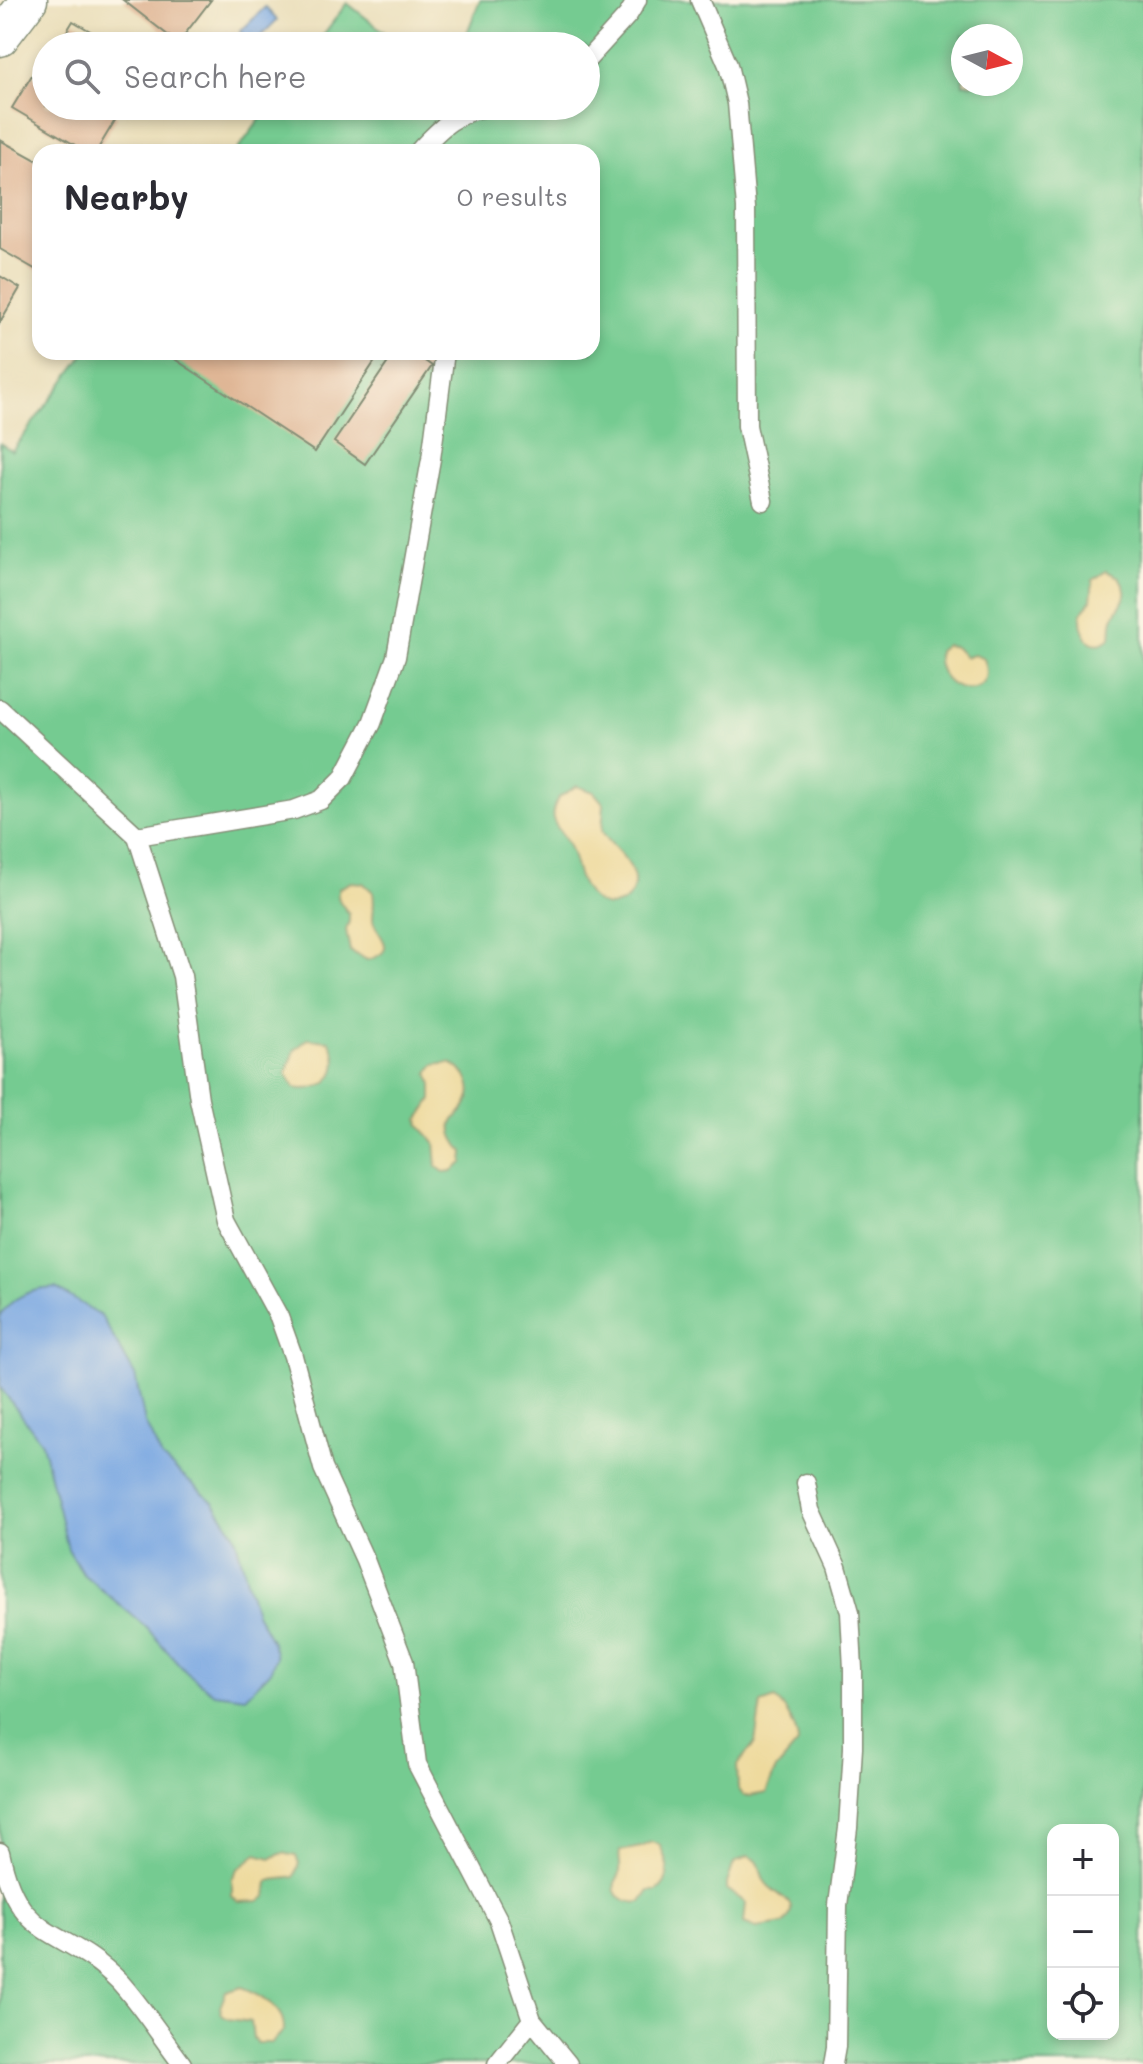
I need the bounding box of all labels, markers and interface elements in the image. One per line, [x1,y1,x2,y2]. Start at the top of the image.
north arrow [951,24,1023,96]
search box [32,32,600,120]
icon: search [60,54,104,98]
text: Search here [124,56,307,96]
text: Nearby [64,174,189,219]
text: 0 results [457,179,568,213]
map controls [1047,1824,1119,2040]
button: + [1047,1824,1119,1896]
button: − [1047,1896,1119,1968]
button: locate [1047,1968,1119,2040]

